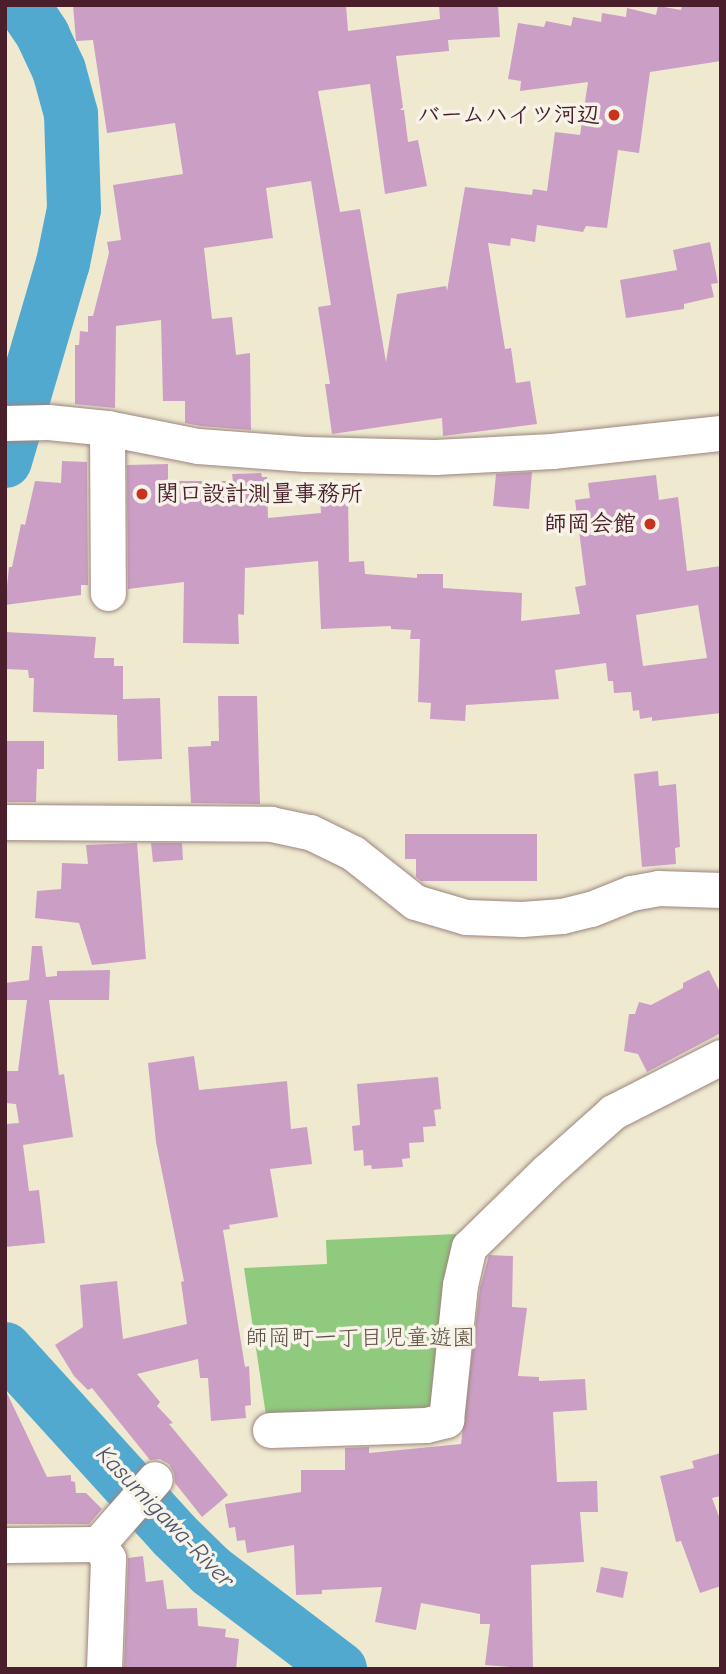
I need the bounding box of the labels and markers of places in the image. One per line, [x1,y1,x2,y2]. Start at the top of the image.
place label: バームハイツ河辺 [416,101,600,129]
marker: バームハイツ河辺 [606,107,622,123]
place label: 関口設計測量事務所 [156,480,363,508]
marker: 関口設計測量事務所 [134,486,150,502]
place label: 師岡会館 [544,510,636,538]
marker: 師岡会館 [642,516,658,532]

